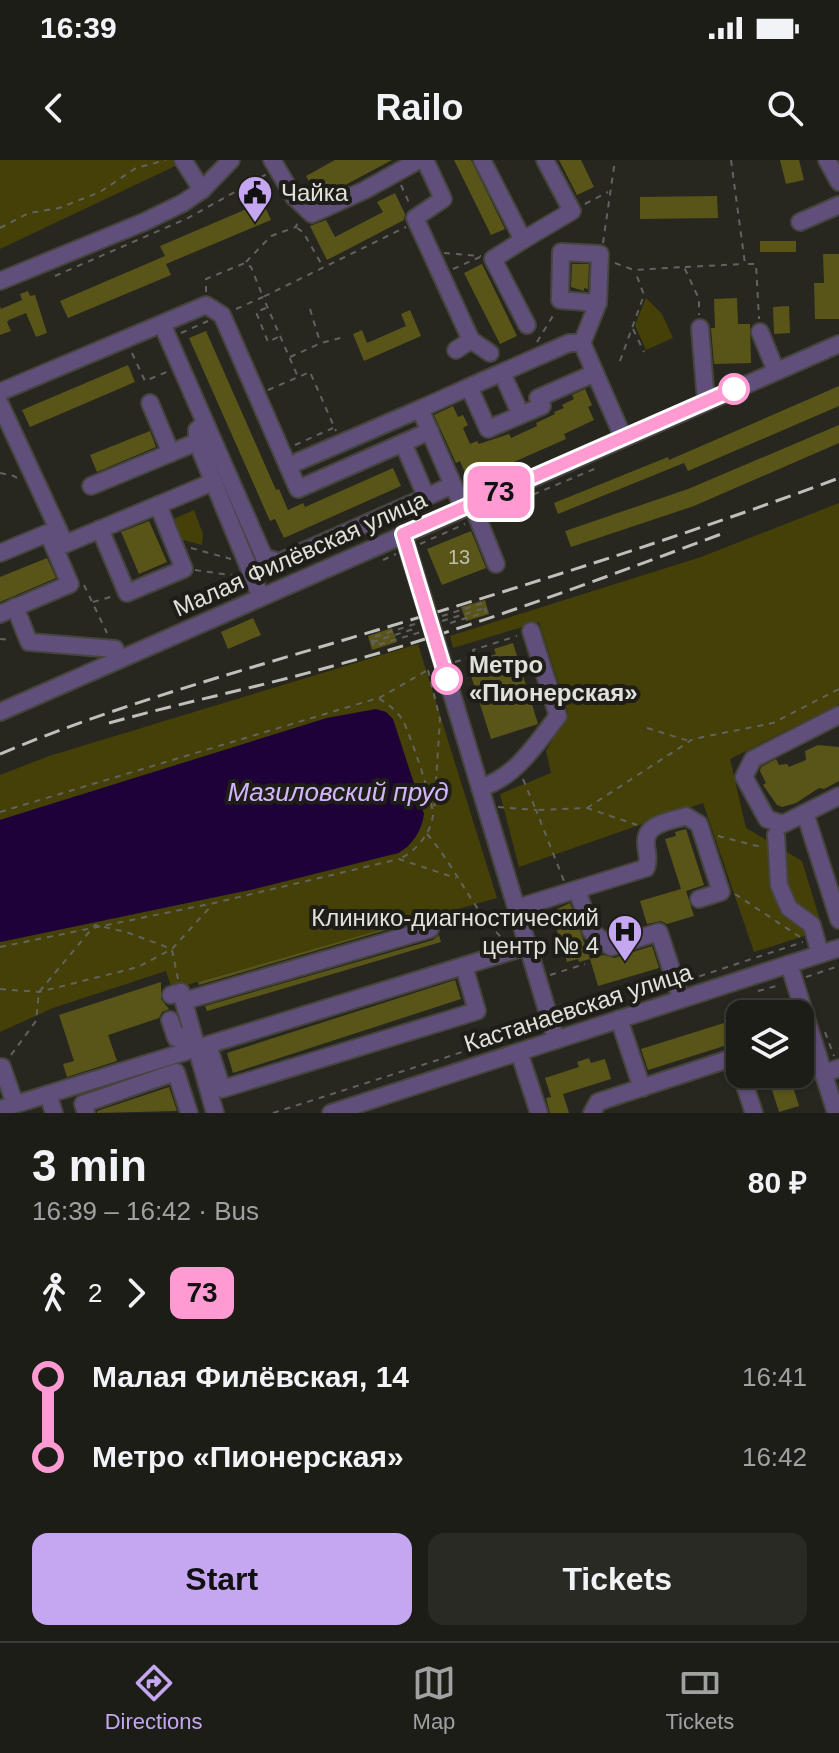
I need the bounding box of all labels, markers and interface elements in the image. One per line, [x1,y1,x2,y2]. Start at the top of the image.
text: 16:39 [40,11,117,44]
icon: back [32,86,76,130]
icon: search [763,86,807,130]
text: Railo [375,87,464,128]
public building icon: Чайка [236,174,274,224]
place label: Чайка [281,179,349,206]
unlabelled marker [719,374,749,404]
line badge: 73 [463,466,535,518]
text: 73 [483,476,515,507]
street label: Малая Филёвская улица [169,485,431,622]
house number: 13 [448,546,470,568]
place label: Метро «Пионерская» [469,651,638,706]
marker: Метро «Пионерская» [432,664,462,694]
water label: Мазиловский пруд [227,777,449,807]
place label: Клинико-диагностический центр № 4 [311,904,599,959]
hospital icon: Клинико-диагностический центр № 4 [606,913,644,963]
street label: Кастанаевская улица [461,958,696,1057]
map controls [726,1000,814,1088]
button: layers [726,1000,814,1088]
text: 3 min [32,1141,147,1190]
text: 80 ₽ [748,1166,807,1199]
text: 16:39 – 16:42 · Bus [32,1196,259,1226]
icon: walk [32,1271,76,1315]
icon: forward [114,1271,158,1315]
text: 73 [186,1277,218,1308]
text: 2 [88,1278,102,1308]
text: Малая Филёвская, 14 [92,1360,409,1393]
text: 16:41 [742,1362,807,1392]
text: Метро «Пионерская» [92,1440,404,1473]
text: 16:42 [742,1442,807,1472]
button: Start [32,1533,412,1625]
button: Tickets [428,1533,807,1625]
tab: Directions [105,1661,203,1735]
tab: Map [412,1661,456,1735]
tab: Tickets [665,1661,734,1735]

